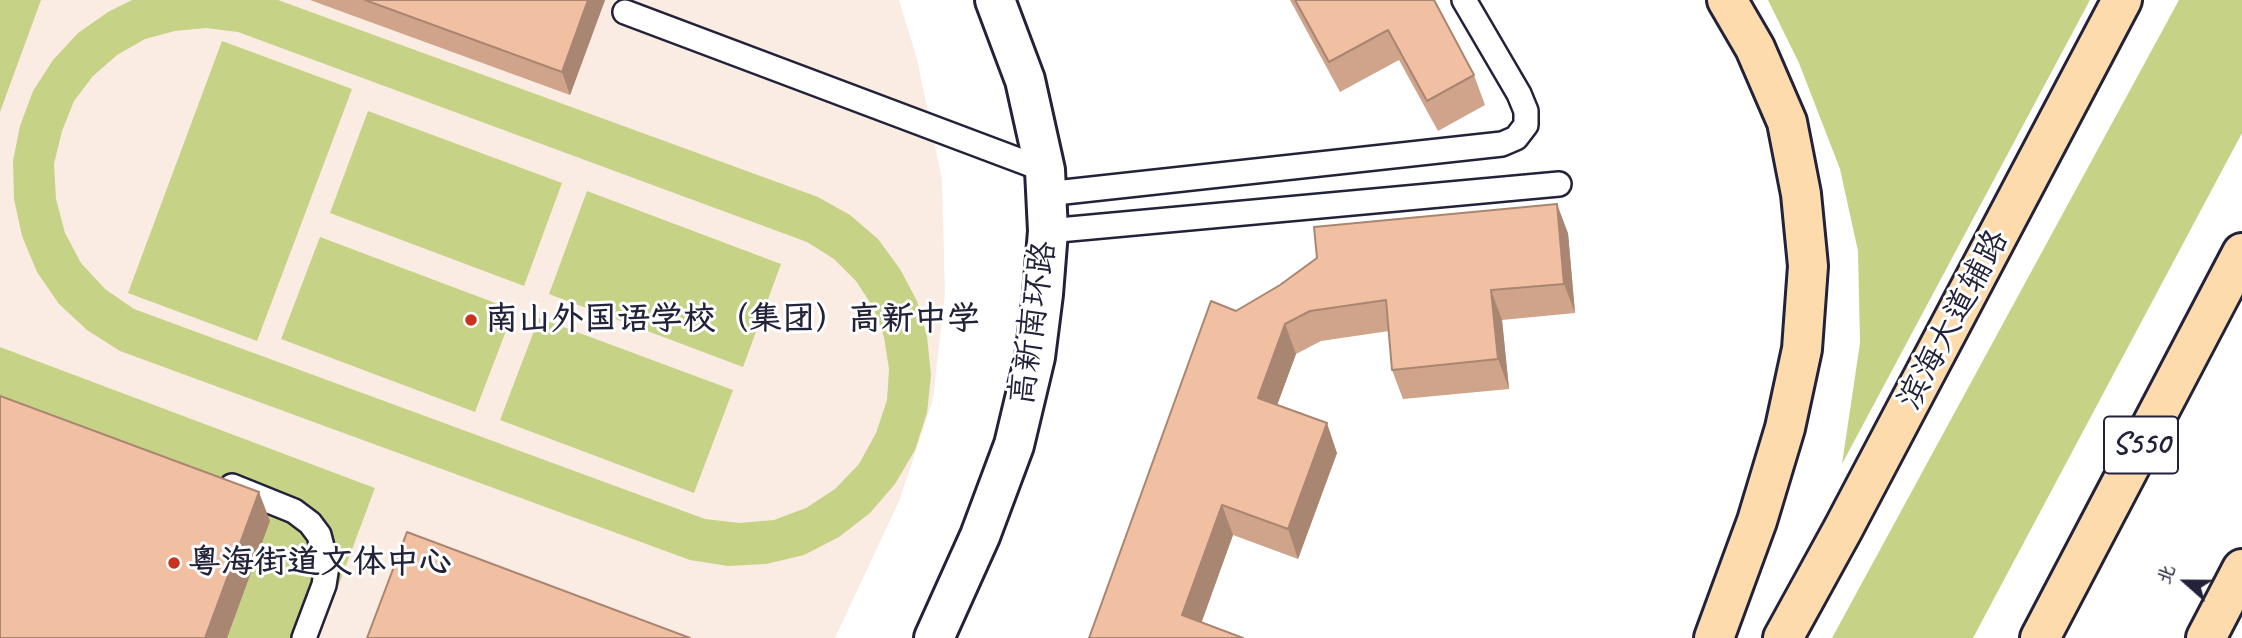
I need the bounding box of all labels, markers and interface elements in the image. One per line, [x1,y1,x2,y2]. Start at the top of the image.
street label: 滨海大道辅路 [1890,223,2018,417]
street label: 高新南环路 [1003,239,1065,407]
place label: 南山外国语学校（集团）高新中学 [485,300,980,340]
marker: 南山外国语学校（集团）高新中学 [463,312,479,328]
road number: S550 [2104,416,2178,474]
place label: 粤海街道文体中心 [188,543,452,583]
north arrow [2151,547,2221,617]
marker: 粤海街道文体中心 [166,555,182,571]
text: 北 [2152,561,2181,588]

